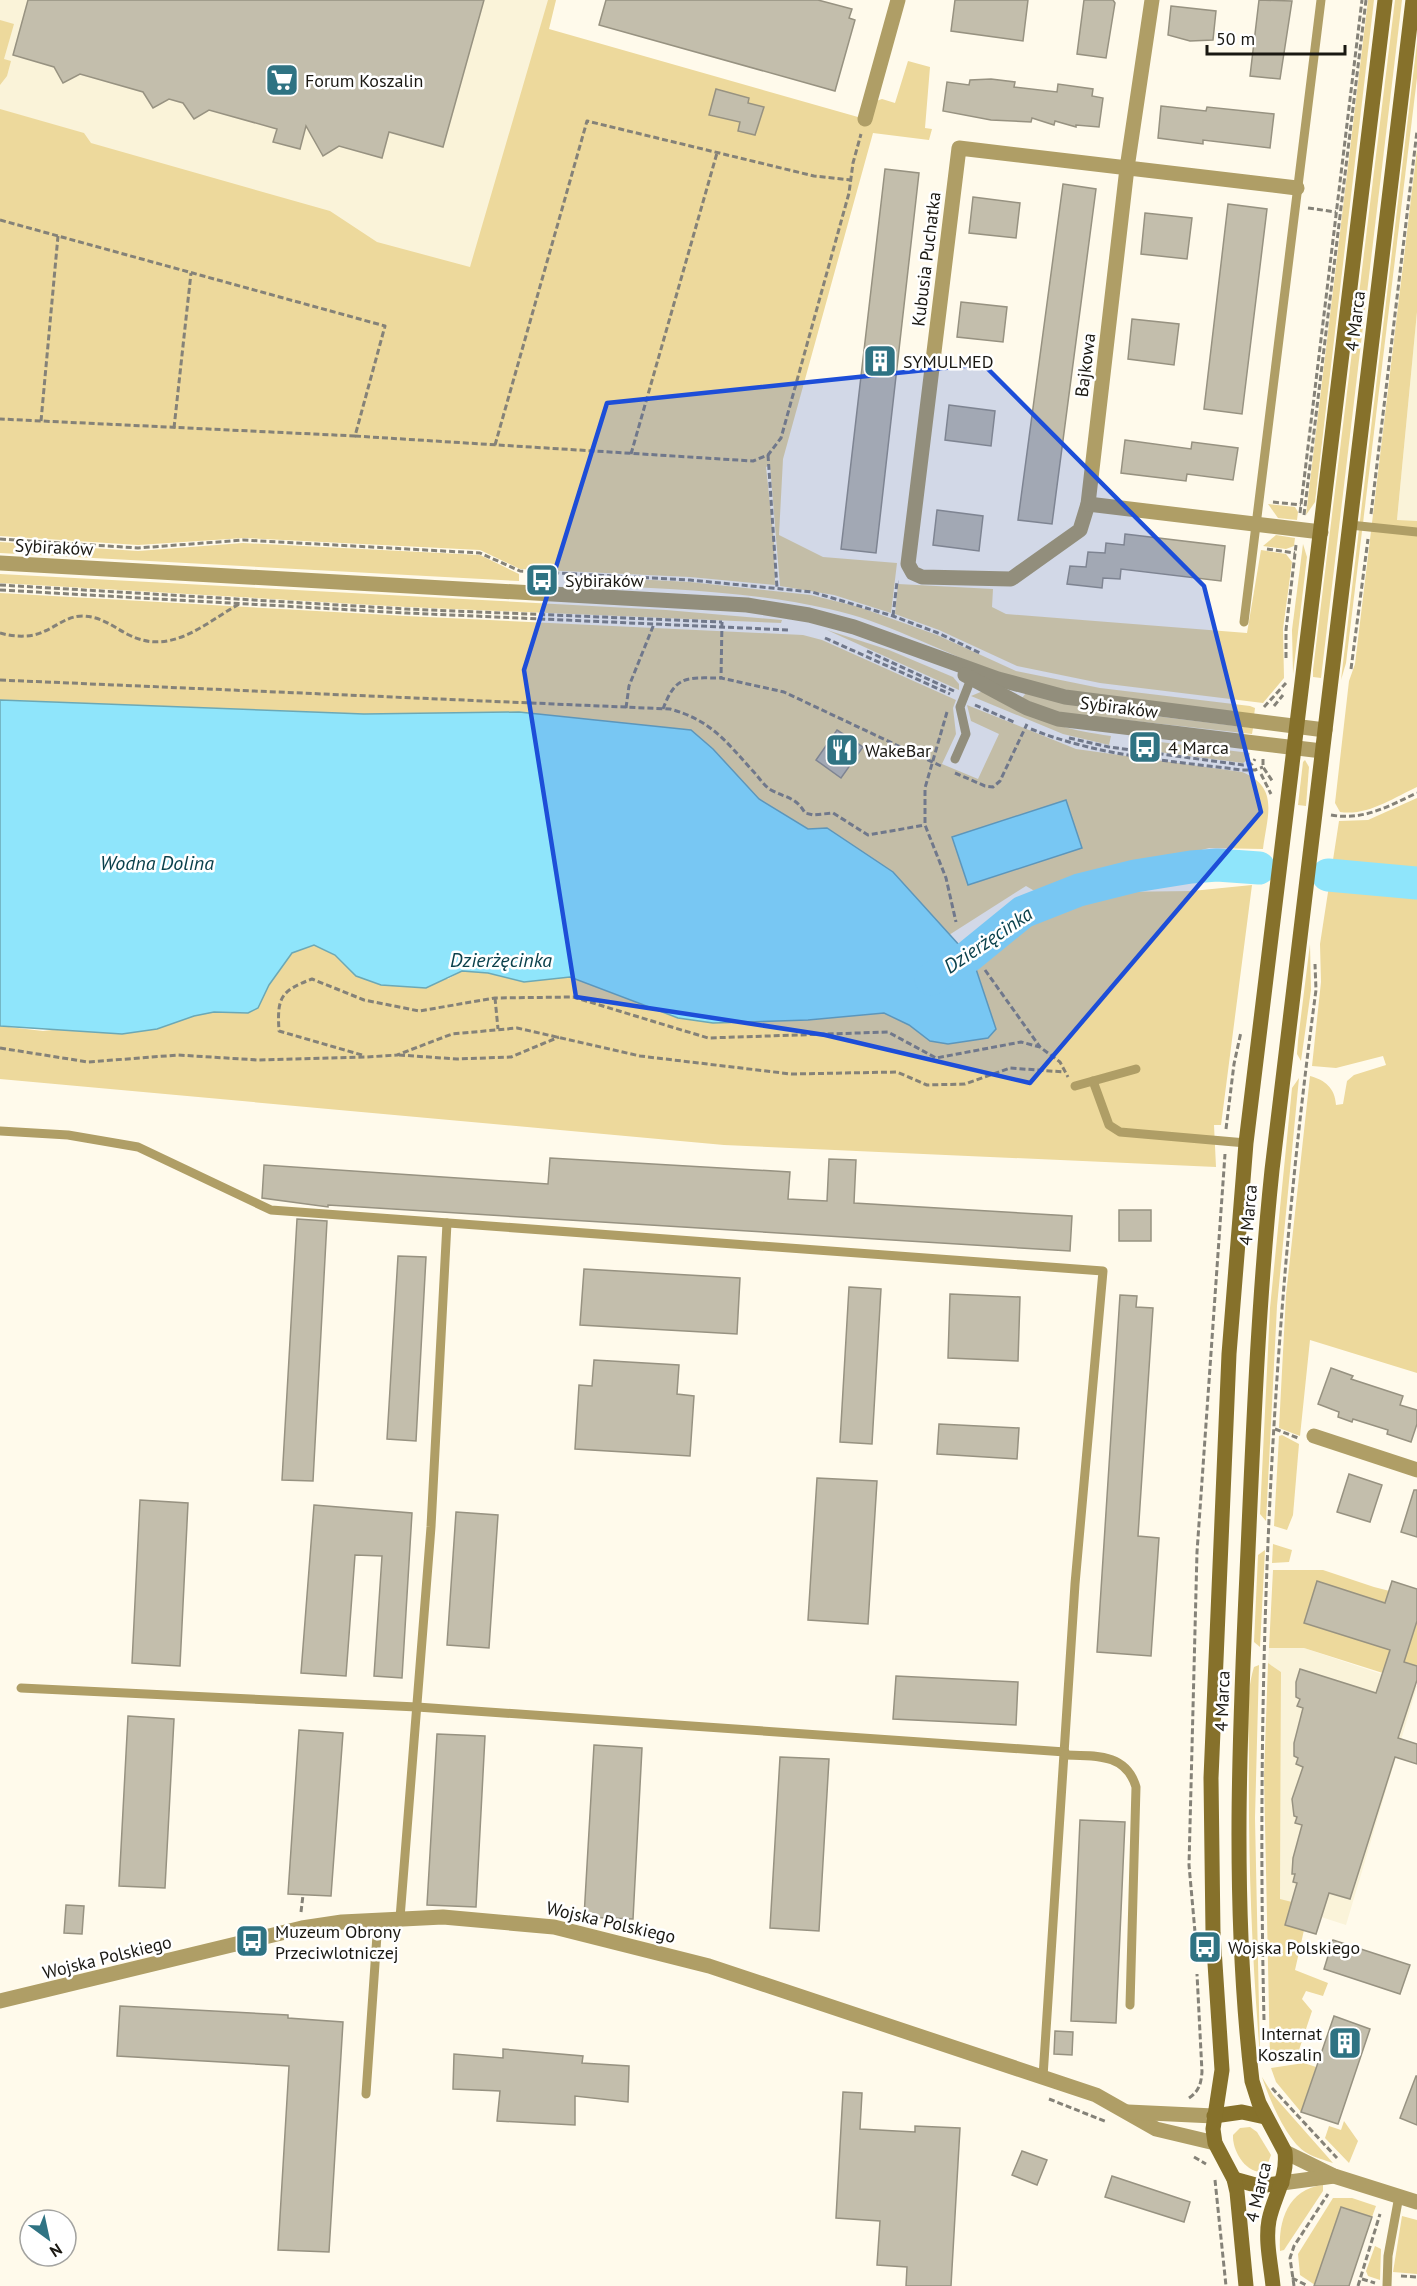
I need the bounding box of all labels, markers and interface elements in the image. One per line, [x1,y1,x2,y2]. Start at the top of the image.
scale bar [1207,18,1345,56]
text: 50 m [1216,27,1255,50]
supermarket icon: Forum Koszalin [264,62,300,98]
place label: Forum Koszalin [305,69,423,92]
street label: Kubusia Puchatka [906,190,946,328]
street label: 4 Marca [1340,289,1370,353]
street label: Bajkowa [1070,332,1100,398]
building icon: SYMULMED [862,343,898,379]
place label: SYMULMED [903,350,994,373]
street label: Sybiraków [14,533,95,561]
bus stop icon: Sybiraków [524,562,560,598]
place label: Sybiraków [565,569,644,592]
street label: Sybiraków [1079,691,1160,723]
bus stop icon: 4 Marca [1127,729,1163,765]
restaurant icon: WakeBar [824,732,860,768]
place label: 4 Marca [1168,736,1229,759]
place label: WakeBar [865,739,931,762]
water label: Wodna Dolina [100,850,214,876]
water label: Dzierżęcinka [939,901,1038,979]
water label: Dzierżęcinka [450,947,552,973]
street label: 4 Marca [1234,1184,1262,1246]
street label: 4 Marca [1209,1670,1235,1732]
street label: Wojska Polskiego [544,1896,678,1948]
place label: Muzeum Obrony Przeciwlotniczej [275,1920,402,1964]
bus stop icon: Muzeum Obrony Przeciwlotniczej [234,1923,270,1959]
bus stop icon: Wojska Polskiego [1187,1929,1223,1965]
street label: Wojska Polskiego [40,1930,174,1984]
place label: Wojska Polskiego [1228,1936,1360,1959]
place label: Internat Koszalin [1258,2022,1322,2066]
building icon: Internat Koszalin [1327,2025,1363,2061]
street label: 4 Marca [1240,2160,1276,2224]
north arrow [18,2208,78,2268]
text: N [46,2239,66,2262]

